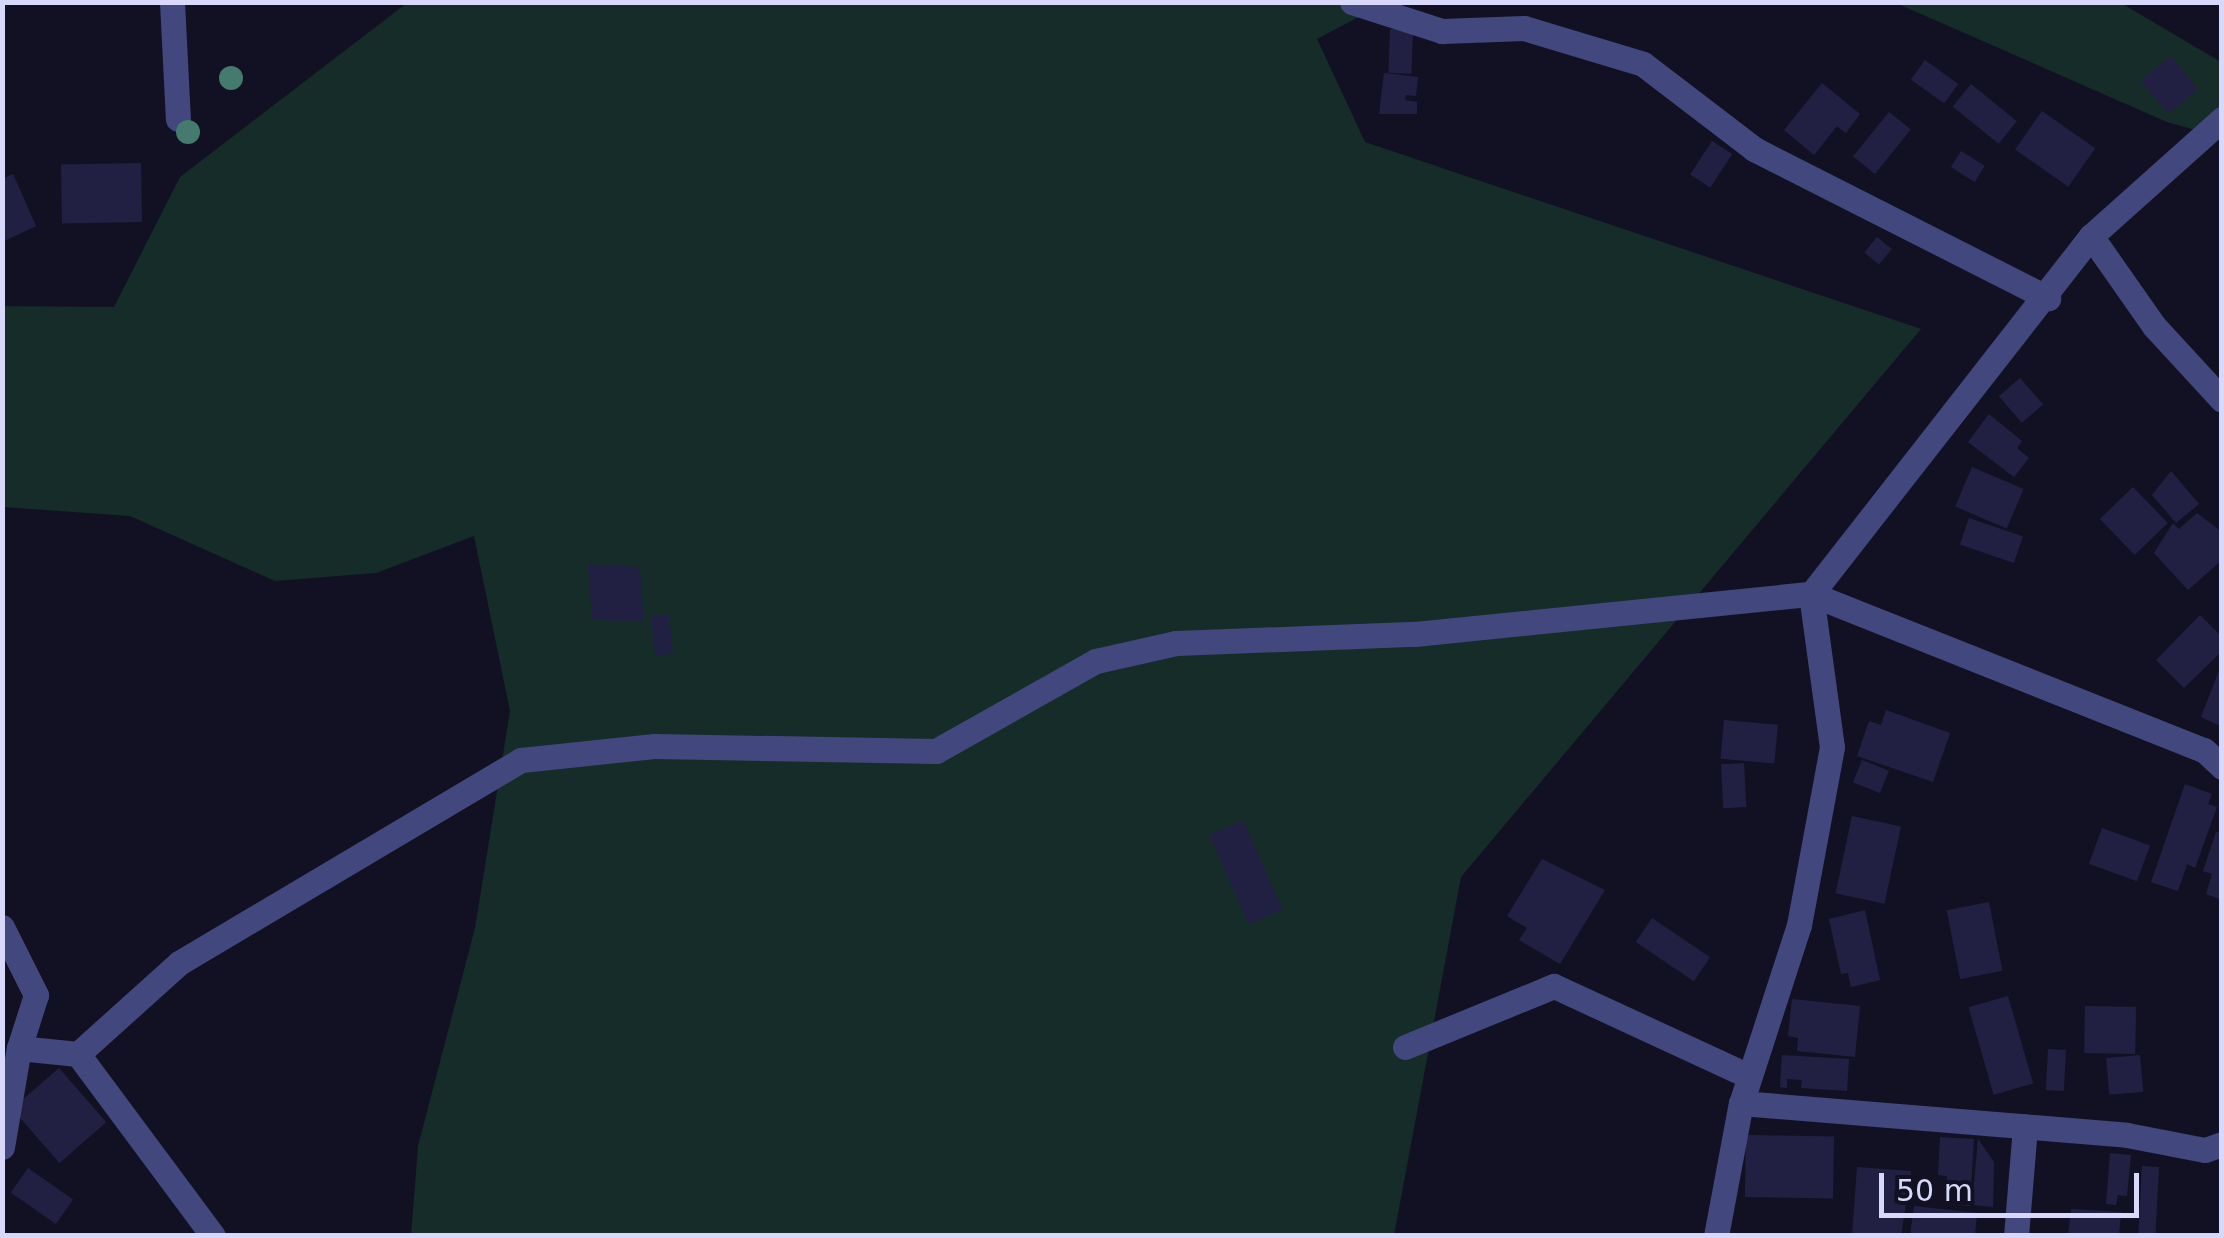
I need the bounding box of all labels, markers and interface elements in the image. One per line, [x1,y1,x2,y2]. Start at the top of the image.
scale bar [1884,1153,2144,1215]
text: 50 m [1896,1173,1973,1208]

